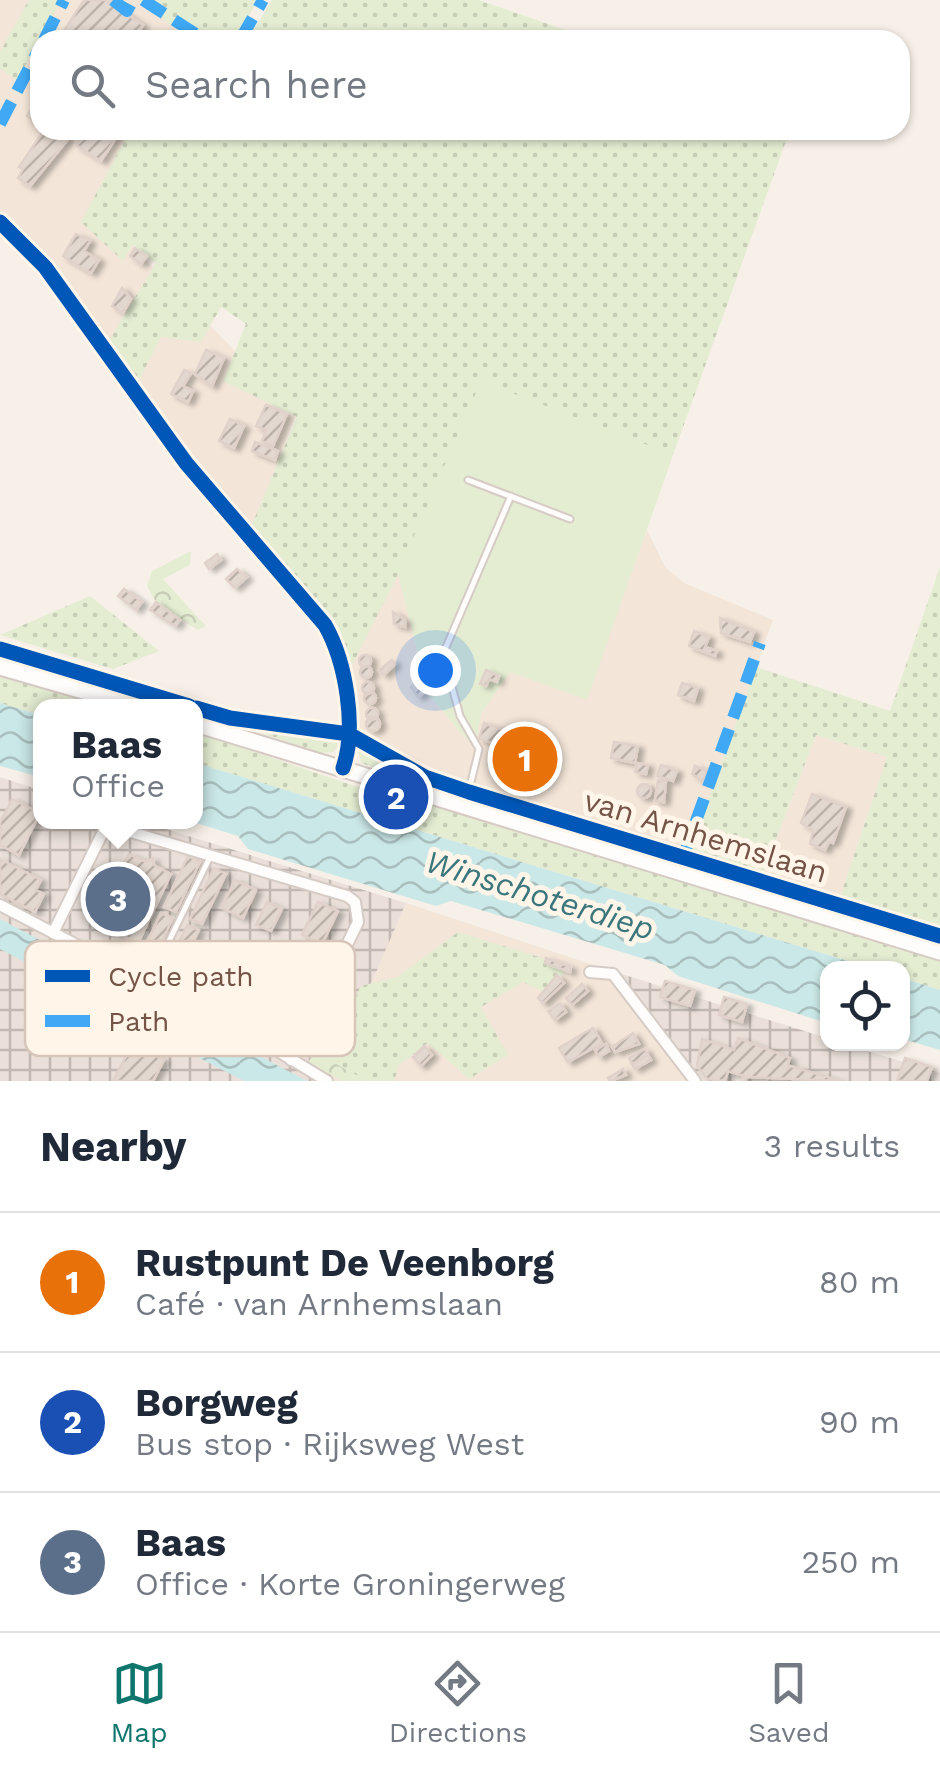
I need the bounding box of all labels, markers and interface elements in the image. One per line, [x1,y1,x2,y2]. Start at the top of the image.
search box [30,30,910,140]
icon: search [65,58,120,113]
text: Search here [145,63,368,107]
your location [410,645,461,696]
popup [33,699,203,829]
pin: 1 [492,722,558,796]
text: Baas [71,723,162,767]
pin: 2 [364,760,428,834]
text: Office [71,767,165,805]
street label: van Arnhemslaan [580,782,832,890]
water label: Winschoterdiep [421,842,659,948]
pin: 3 [86,862,150,936]
legend [25,941,355,1056]
text: Cycle path [108,960,254,993]
map controls [820,961,910,1051]
button: locate [820,961,910,1051]
text: Path [108,1005,169,1038]
text: Nearby [40,1122,187,1171]
text: 3 results [763,1127,900,1165]
text: Rustpunt De Veenborg [135,1241,554,1285]
text: 1 [66,1263,79,1301]
text: 80 m [819,1263,900,1301]
text: Café · van Arnhemslaan [135,1285,503,1323]
text: Borgweg [135,1381,298,1425]
text: 2 [63,1403,82,1441]
text: 90 m [819,1403,900,1441]
text: Bus stop · Rijksweg West [135,1425,524,1463]
text: Baas [135,1521,226,1565]
text: 3 [63,1543,82,1581]
text: 250 m [801,1543,900,1581]
text: Office · Korte Groningerweg [135,1565,565,1603]
tab: Map [111,1656,168,1749]
tab: Directions [389,1656,527,1749]
tab: Saved [748,1656,829,1749]

